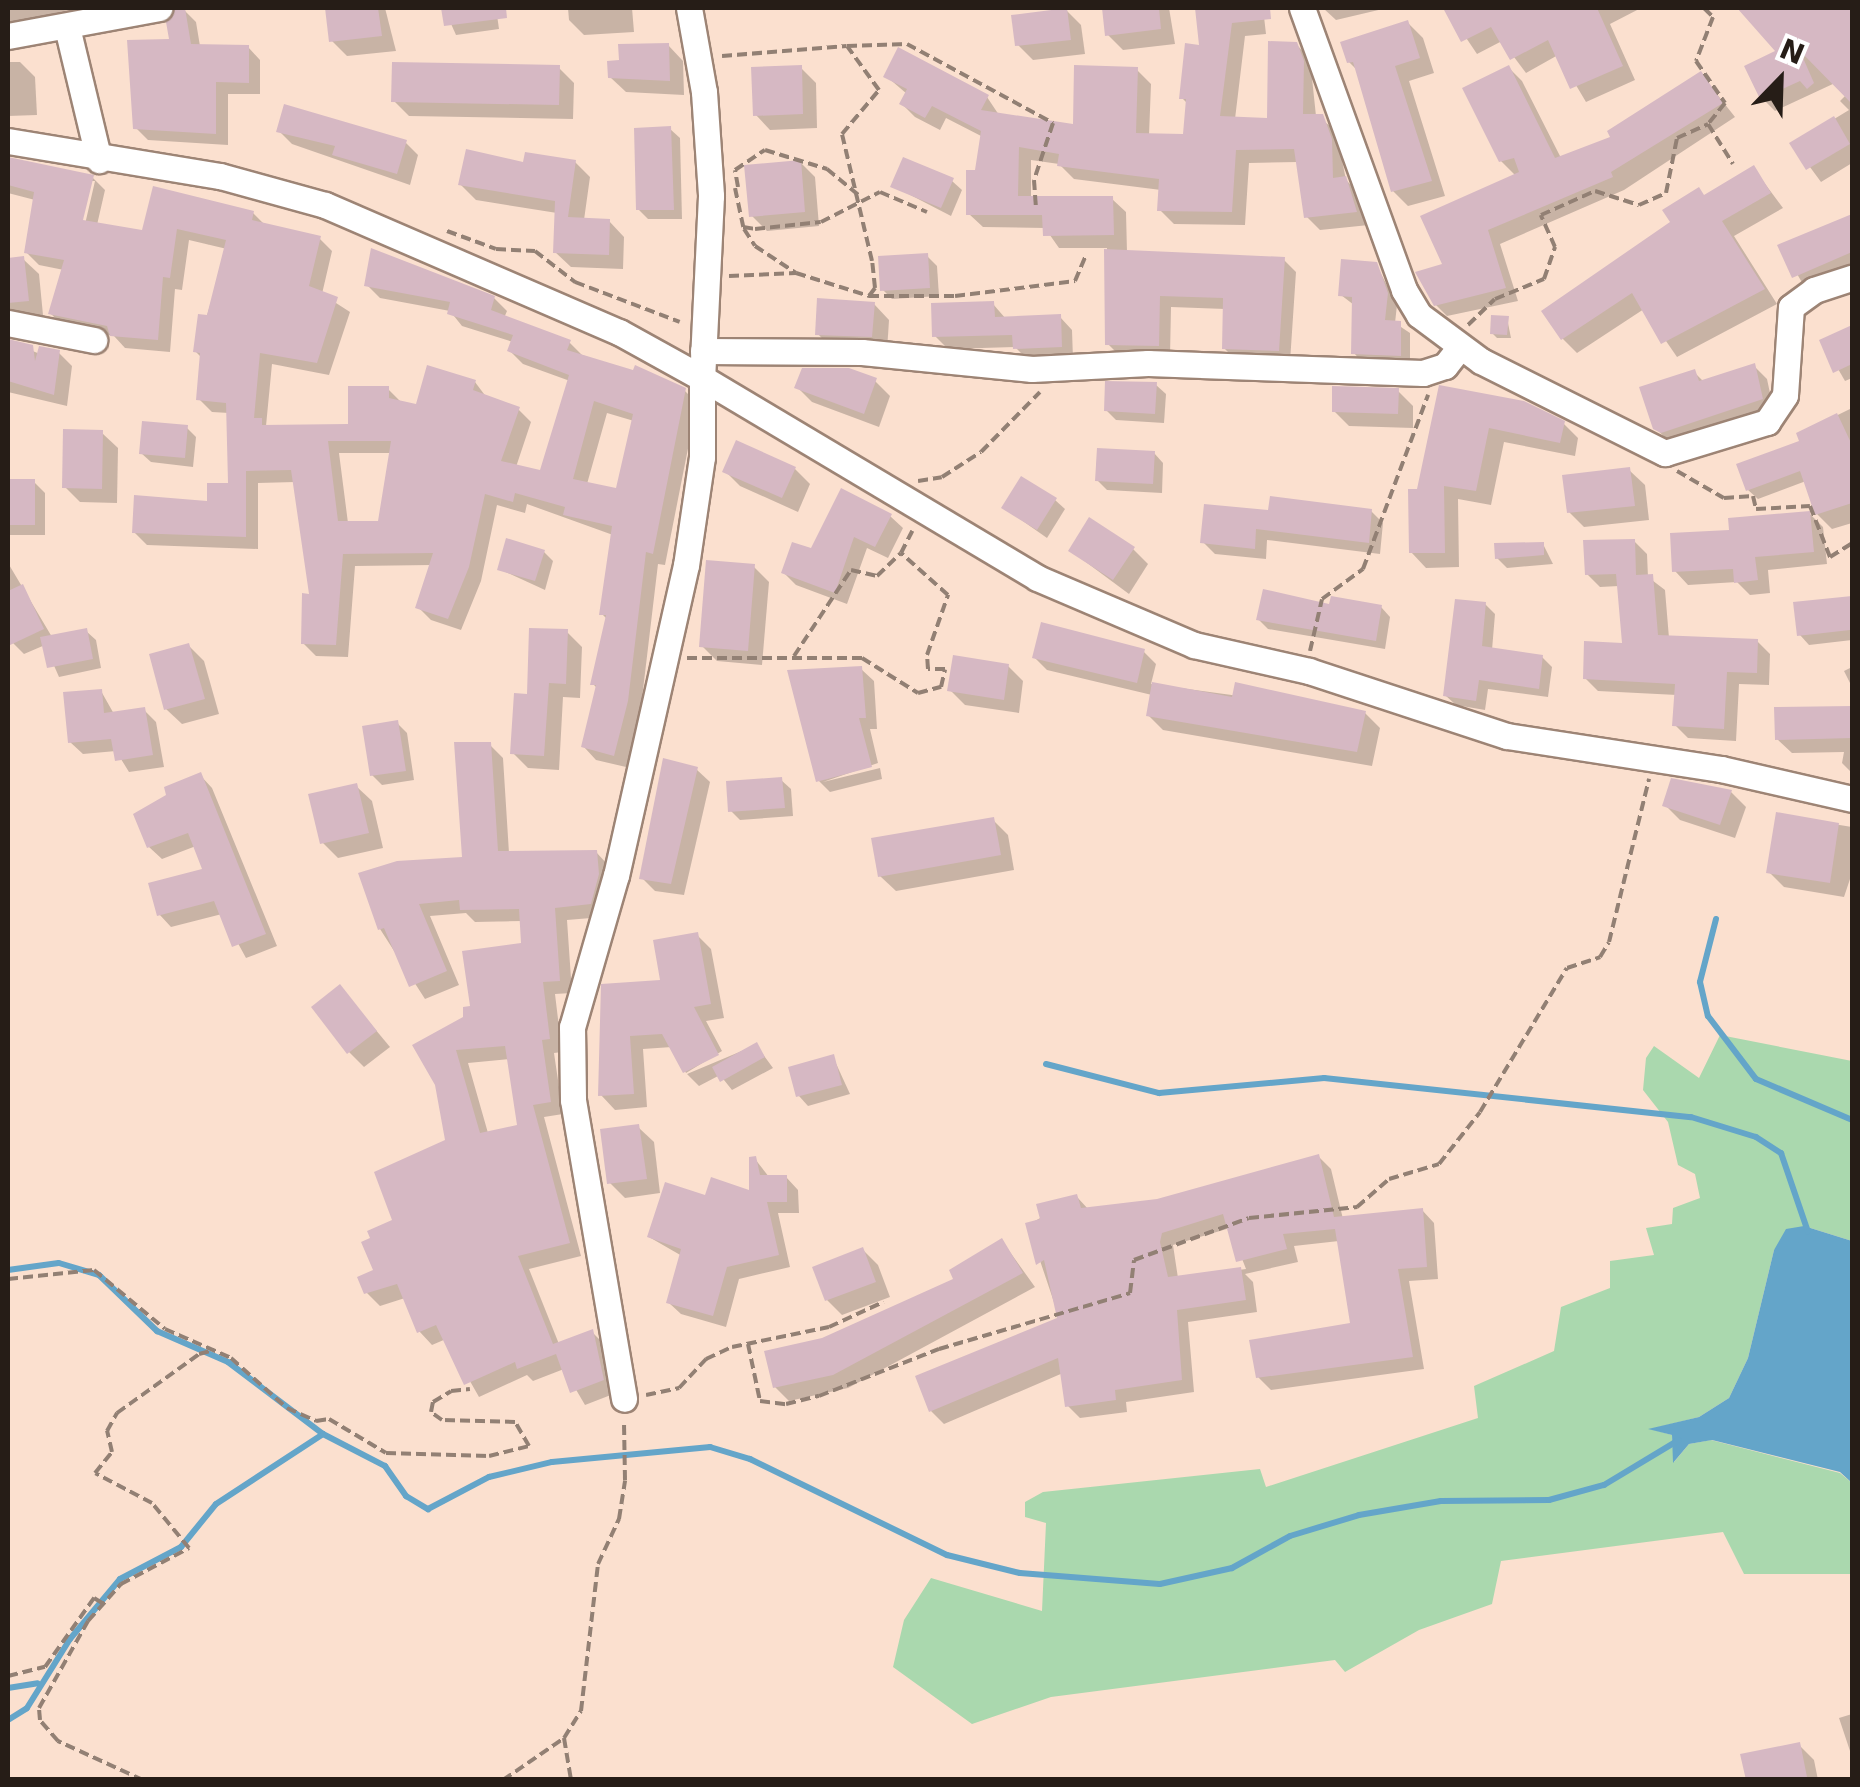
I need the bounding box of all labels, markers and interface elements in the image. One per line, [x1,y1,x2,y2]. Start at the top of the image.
north arrow [1730,30,1830,130]
text: N [1775,32,1809,72]

